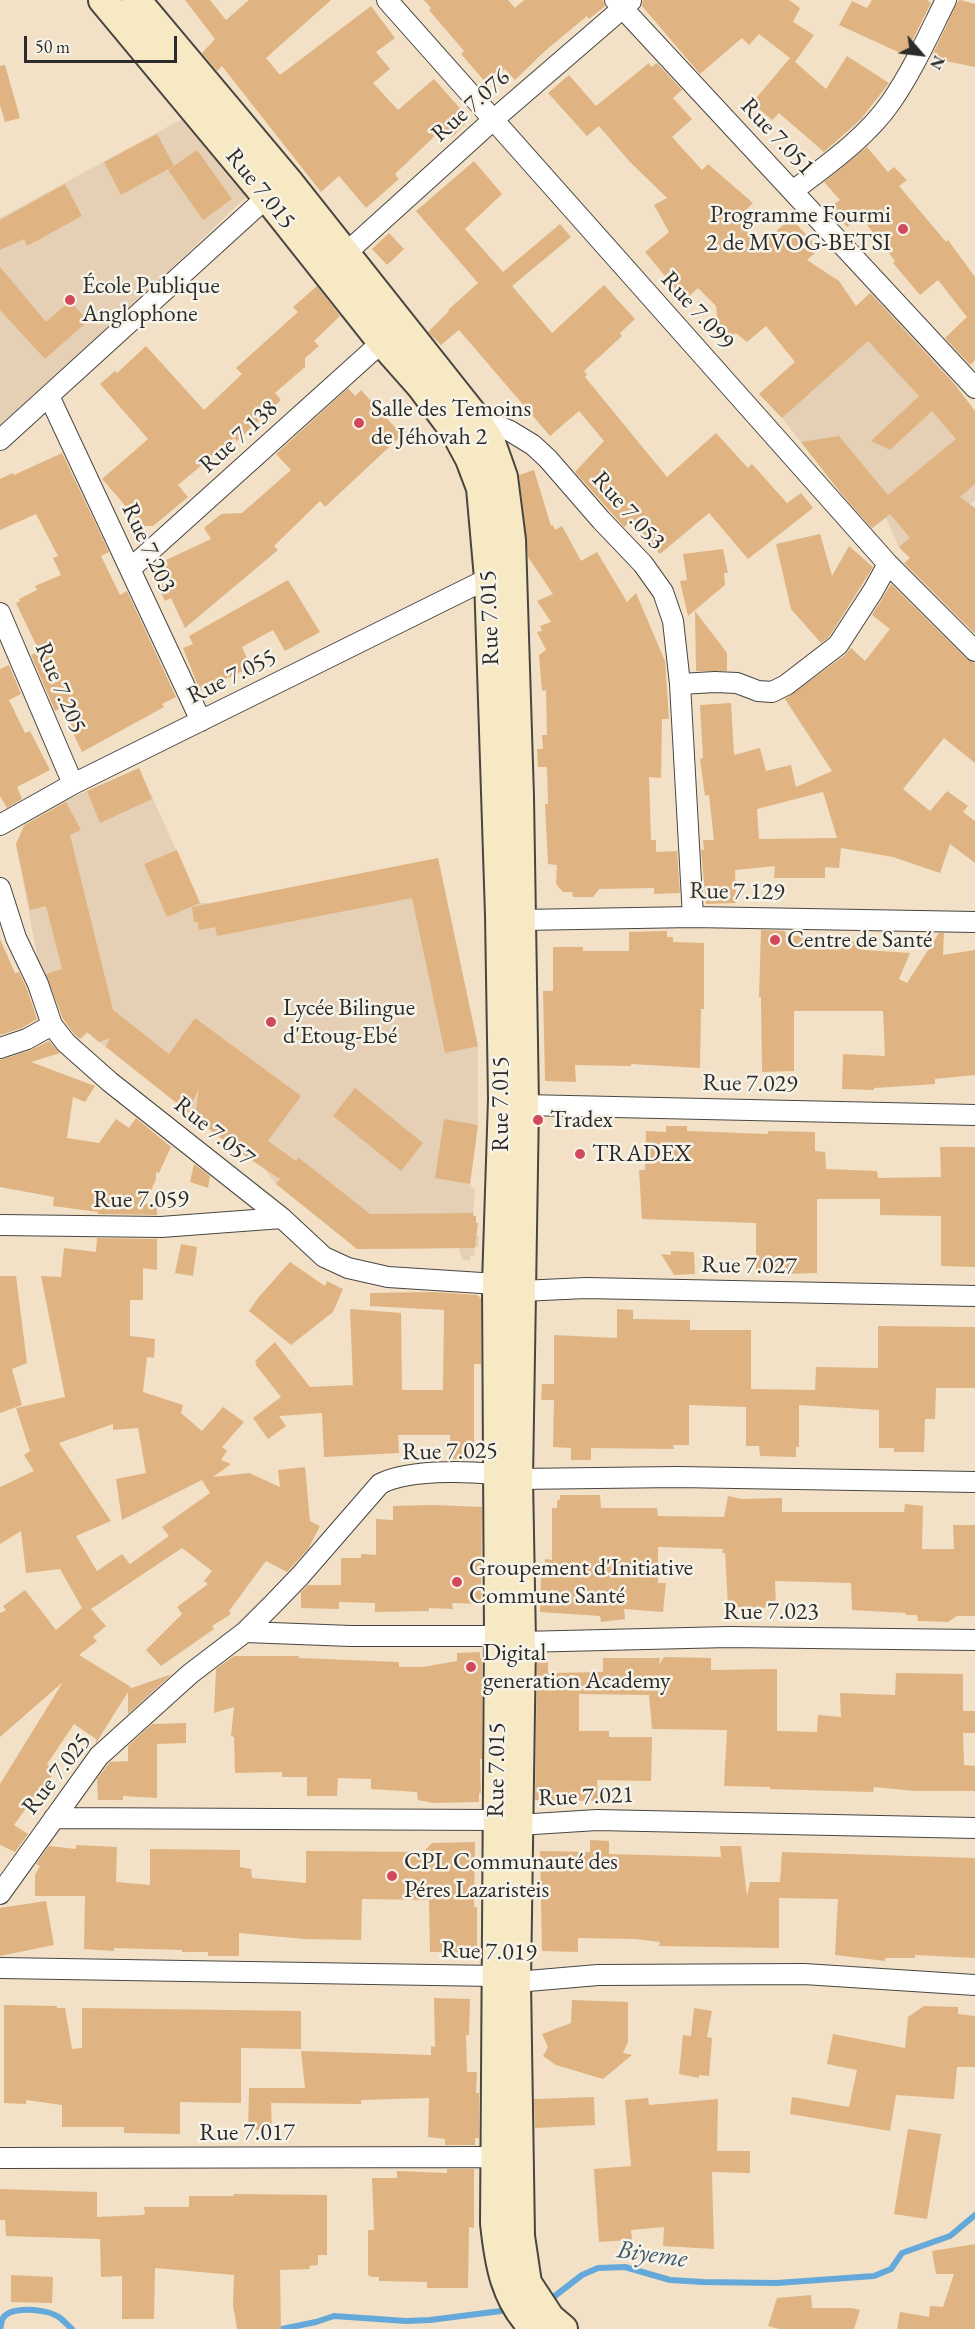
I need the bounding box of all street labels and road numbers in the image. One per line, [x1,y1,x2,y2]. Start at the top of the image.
street label: Rue 7.076 [426,63,516,149]
street label: Rue 7.051 [734,92,820,182]
street label: Rue 7.015 [219,143,301,235]
street label: Rue 7.099 [654,266,740,356]
street label: Rue 7.138 [194,394,284,480]
street label: Rue 7.053 [585,466,671,556]
street label: Rue 7.203 [115,499,181,597]
street label: Rue 7.015 [474,570,506,666]
street label: Rue 7.205 [28,638,92,738]
street label: Rue 7.055 [183,643,281,711]
street label: Rue 7.129 [689,877,785,907]
street label: Rue 7.015 [487,1056,515,1152]
street label: Rue 7.029 [702,1069,798,1099]
street label: Rue 7.057 [168,1091,260,1173]
street label: Rue 7.059 [93,1186,189,1214]
street label: Rue 7.027 [701,1251,797,1281]
street label: Rue 7.025 [402,1437,498,1467]
street label: Rue 7.023 [723,1598,819,1626]
street label: Rue 7.015 [482,1722,512,1818]
street label: Rue 7.025 [16,1727,98,1821]
street label: Rue 7.021 [538,1781,634,1813]
street label: Rue 7.019 [441,1936,537,1968]
street label: Rue 7.017 [199,2119,295,2147]

